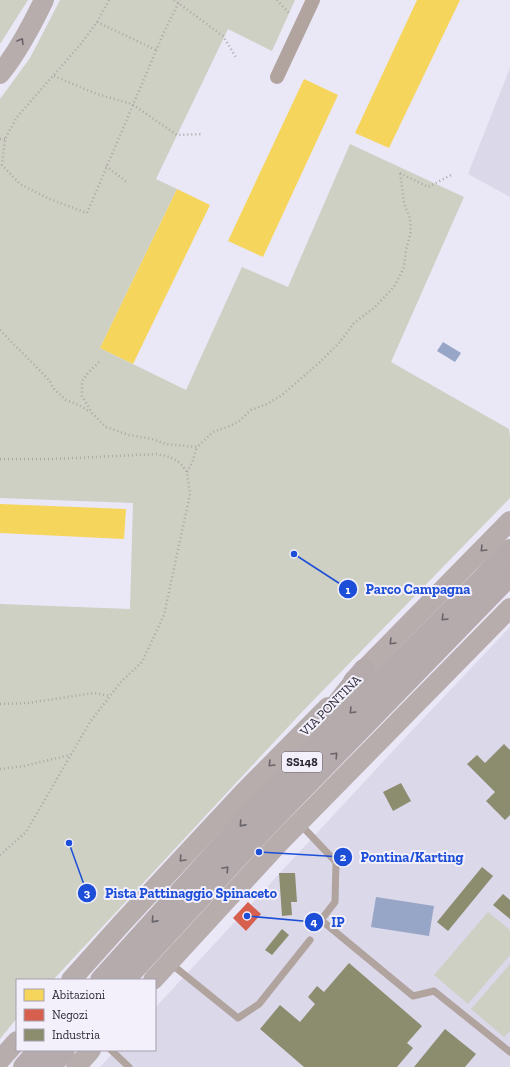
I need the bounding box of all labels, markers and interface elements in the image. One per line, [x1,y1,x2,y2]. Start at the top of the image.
one-way arrow [17,38,24,45]
one-way arrow [480,544,488,552]
callout: Parco Campagna [338,576,478,602]
text: Parco Campagna [366,581,470,598]
text: 1 [346,583,351,597]
one-way arrow [441,613,449,621]
one-way arrow [389,637,397,645]
street label: VIA PONTINA [296,671,364,740]
one-way arrow [349,706,357,714]
road number: SS148 [282,752,322,772]
one-way arrow [331,752,338,760]
one-way arrow [268,759,276,767]
one-way arrow [240,819,247,826]
callout: Pontina/Karting [333,844,471,870]
text: Pontina/Karting [361,849,463,866]
text: 2 [340,850,347,864]
one-way arrow [179,854,186,862]
one-way arrow [222,866,229,874]
callout: Pista Pattinaggio Spinaceto [77,880,285,906]
text: Pista Pattinaggio Spinaceto [105,885,278,902]
text: 3 [84,886,91,900]
callout: IP [304,909,353,935]
text: IP [331,914,345,931]
one-way arrow [152,915,159,923]
text: 4 [311,915,318,929]
legend [16,979,156,1051]
text: Abitazioni [52,988,106,1002]
text: Negozi [52,1008,89,1022]
text: Industria [52,1028,100,1042]

